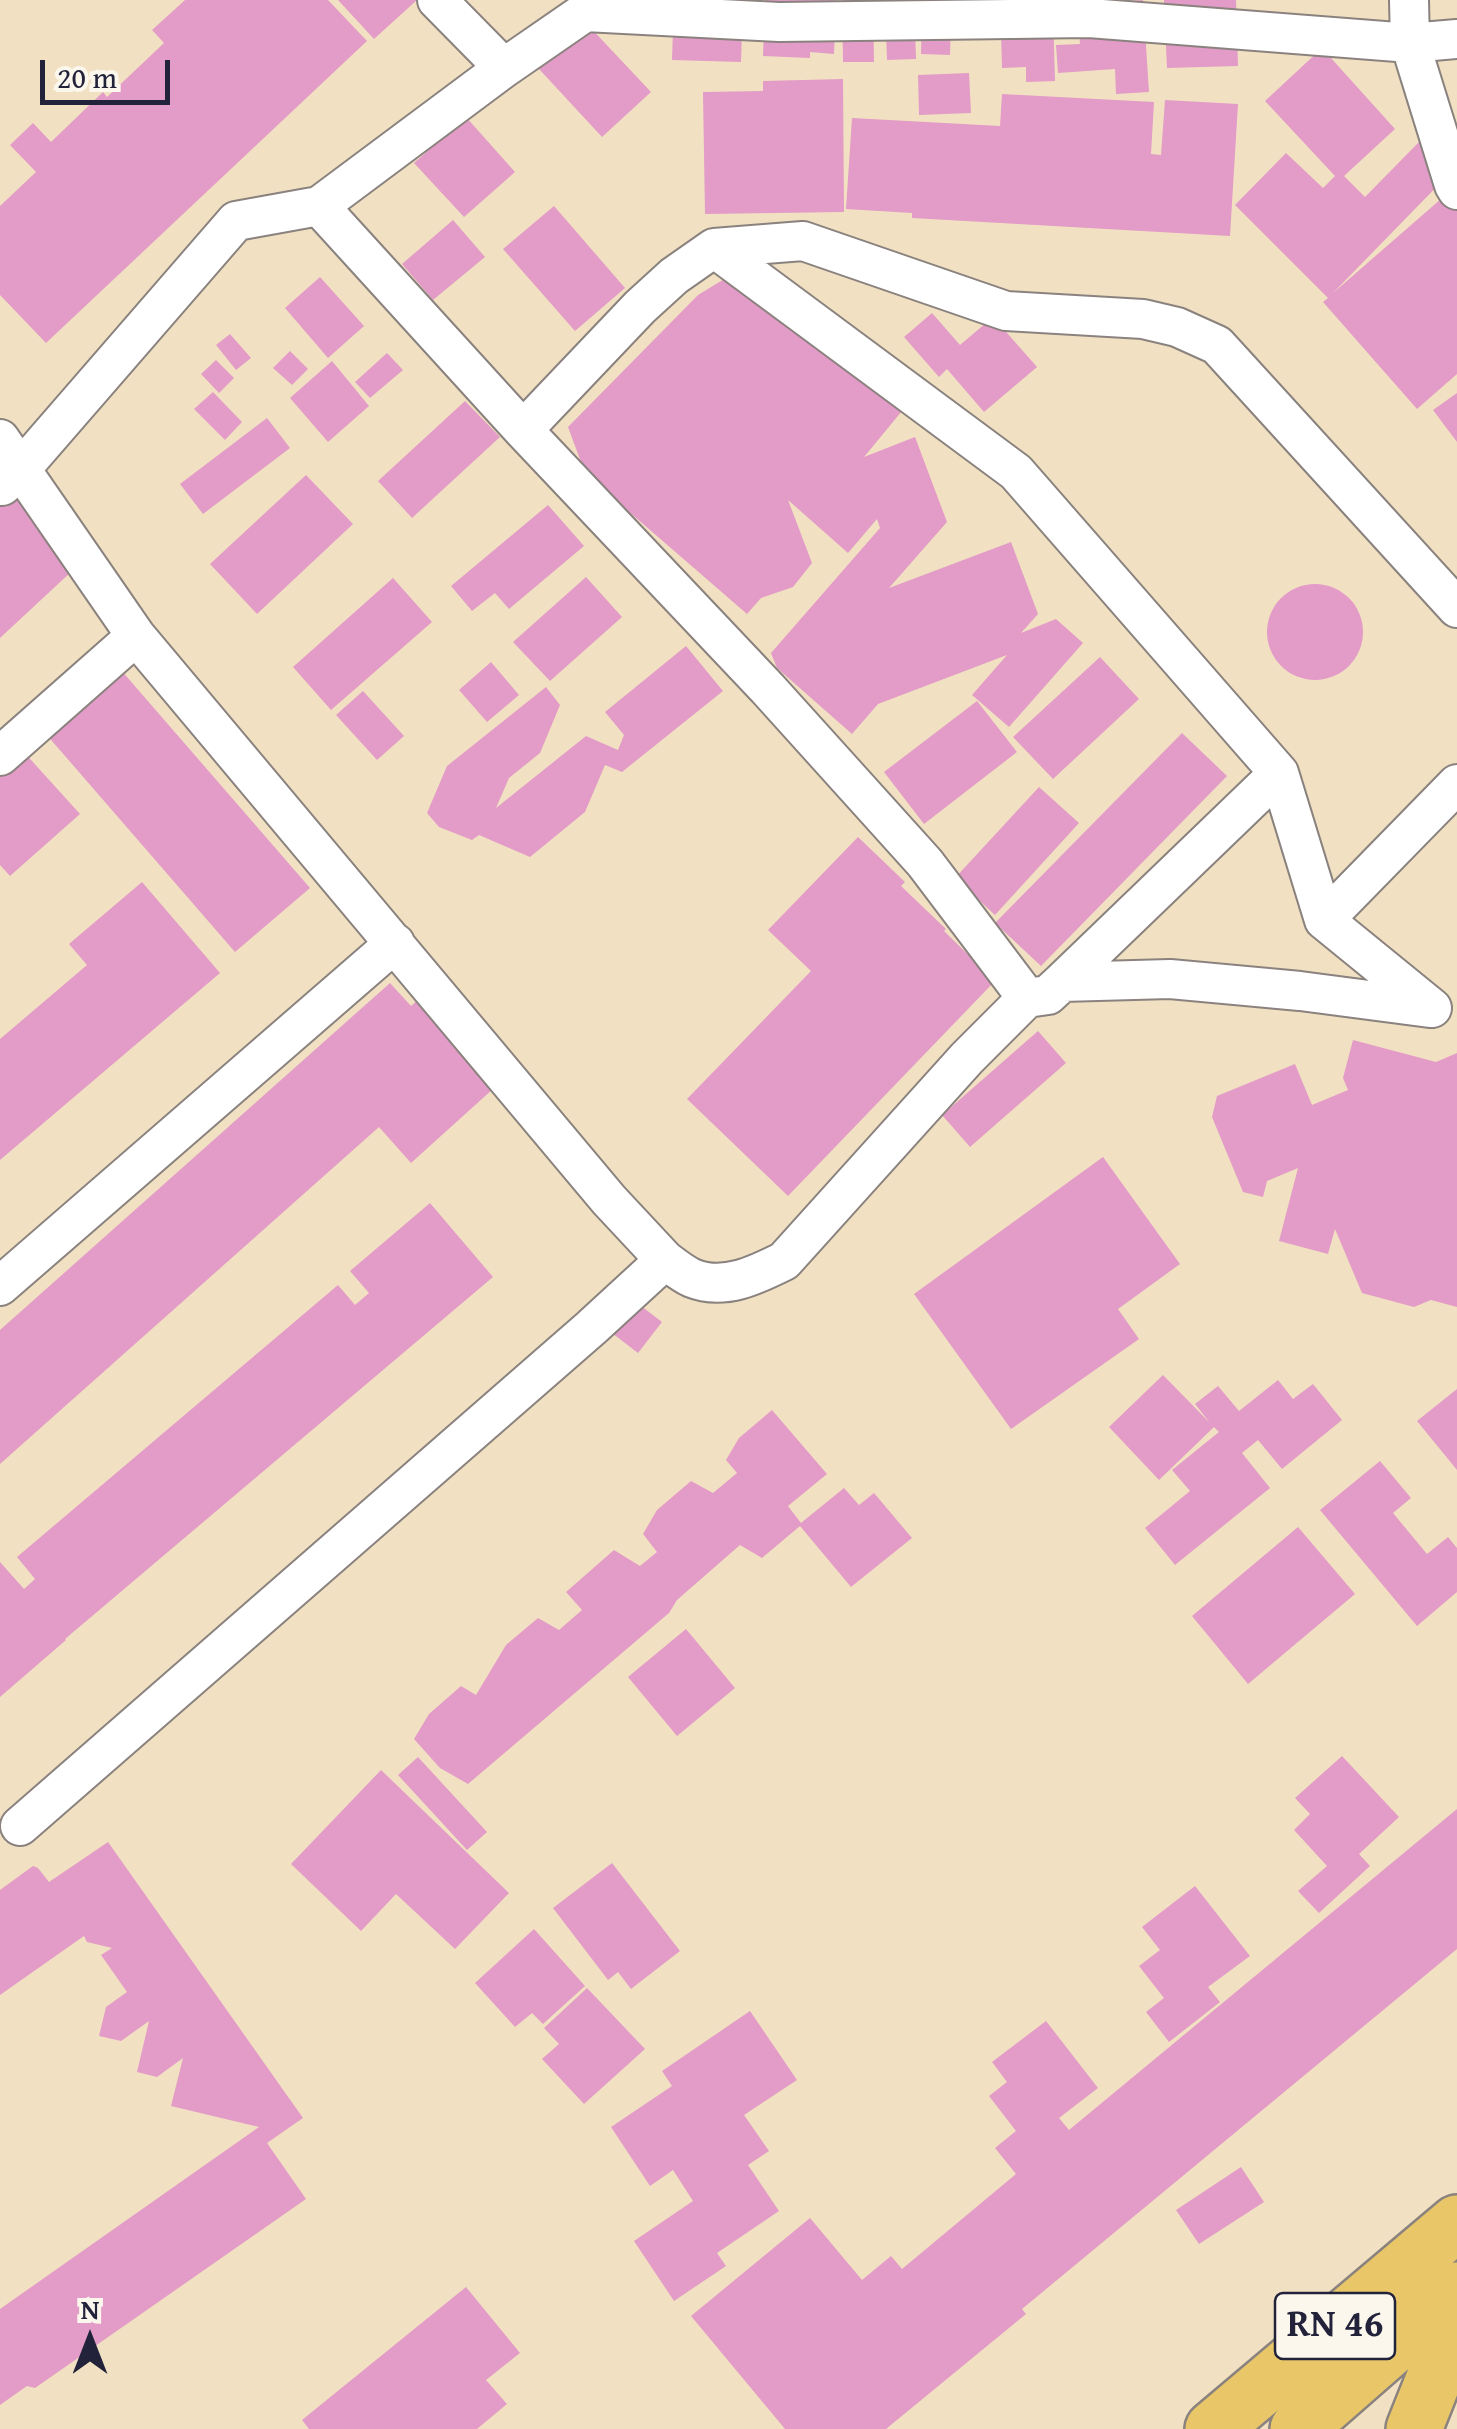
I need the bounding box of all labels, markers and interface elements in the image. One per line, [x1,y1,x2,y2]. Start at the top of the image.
scale bar [45,40,175,102]
text: 20 m [57,55,117,99]
text: N [81,2288,99,2329]
north arrow [40,2289,140,2389]
road number: RN 46 [1275,2293,1395,2359]

